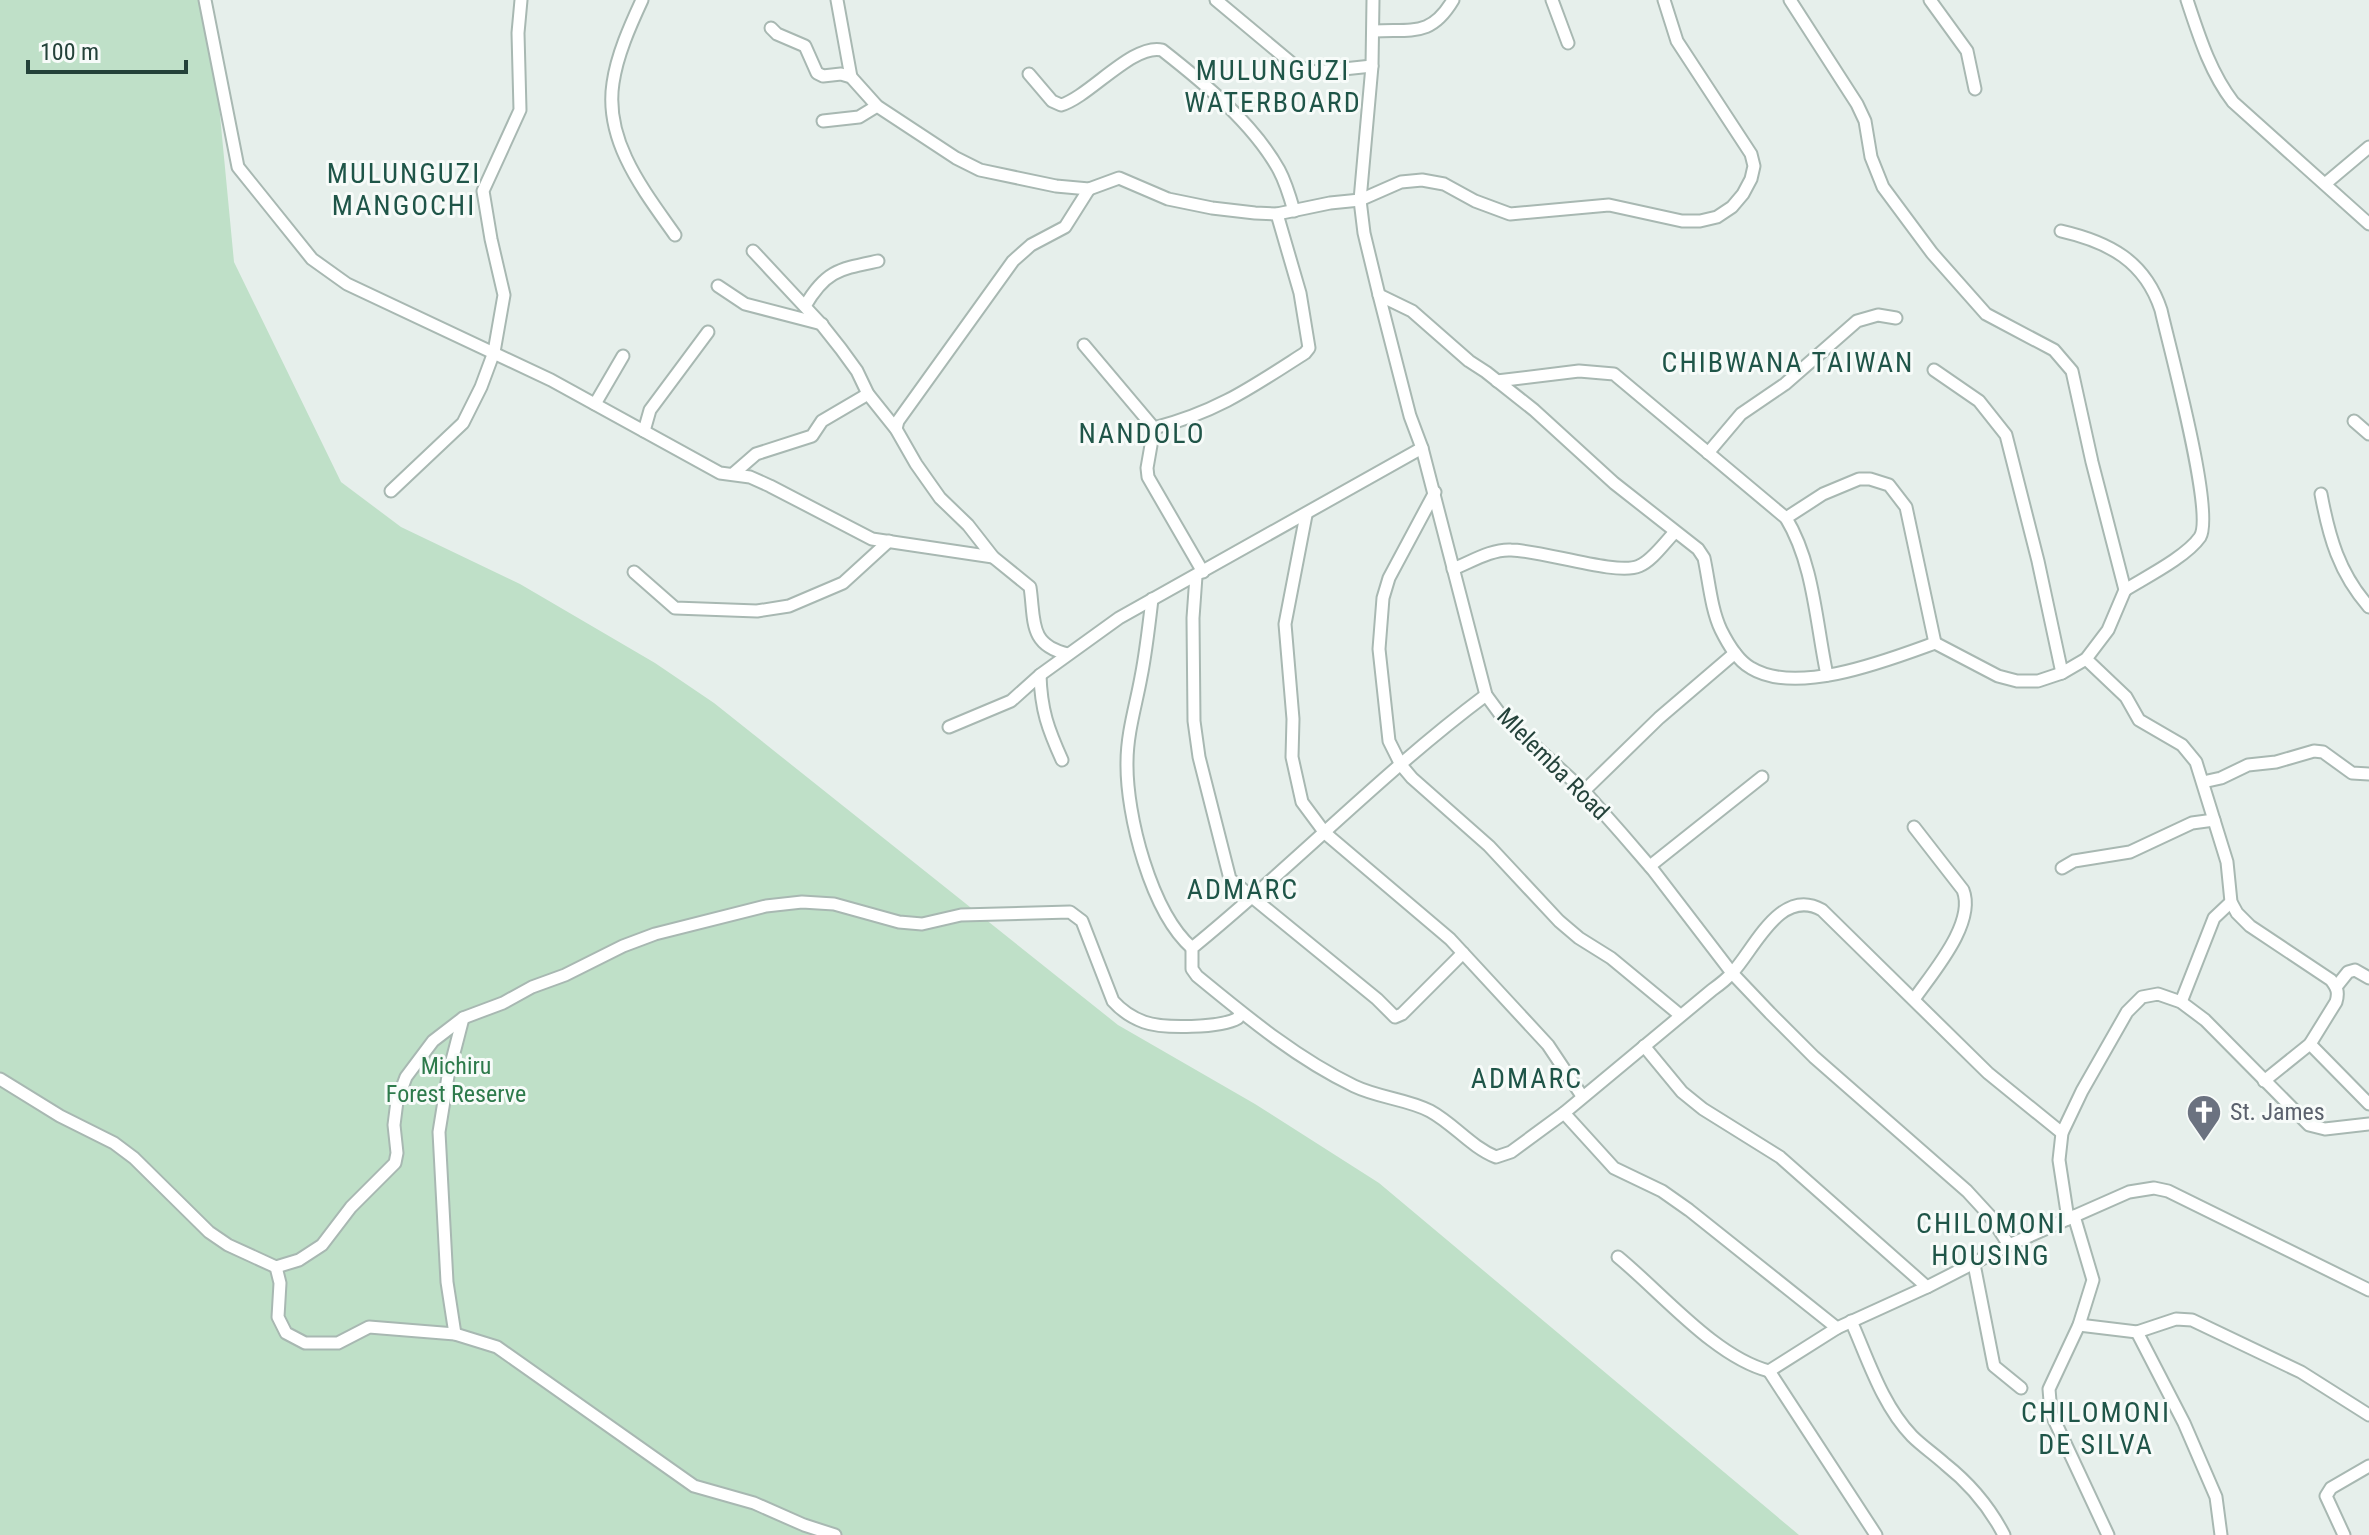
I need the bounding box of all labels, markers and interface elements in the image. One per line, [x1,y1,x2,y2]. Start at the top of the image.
scale bar [28,24,186,74]
text: 100 m [40,38,99,66]
district label: MULUNGUZI WATERBOARD [1184,54,1362,119]
district label: MULUNGUZI MANGOCHI [327,157,481,222]
district label: CHIBWANA TAIWAN [1662,346,1914,379]
district label: NANDOLO [1078,417,1206,450]
street label: Mlelemba Road [1491,702,1615,826]
district label: ADMARC [1187,873,1299,906]
park label: Michiru Forest Reserve [386,1052,526,1108]
district label: ADMARC [1471,1062,1583,1095]
church icon: St. James [2185,1093,2223,1143]
place label: St. James [2230,1098,2325,1126]
district label: CHILOMONI HOUSING [1916,1207,2066,1272]
district label: CHILOMONI DE SILVA [2021,1396,2171,1461]

